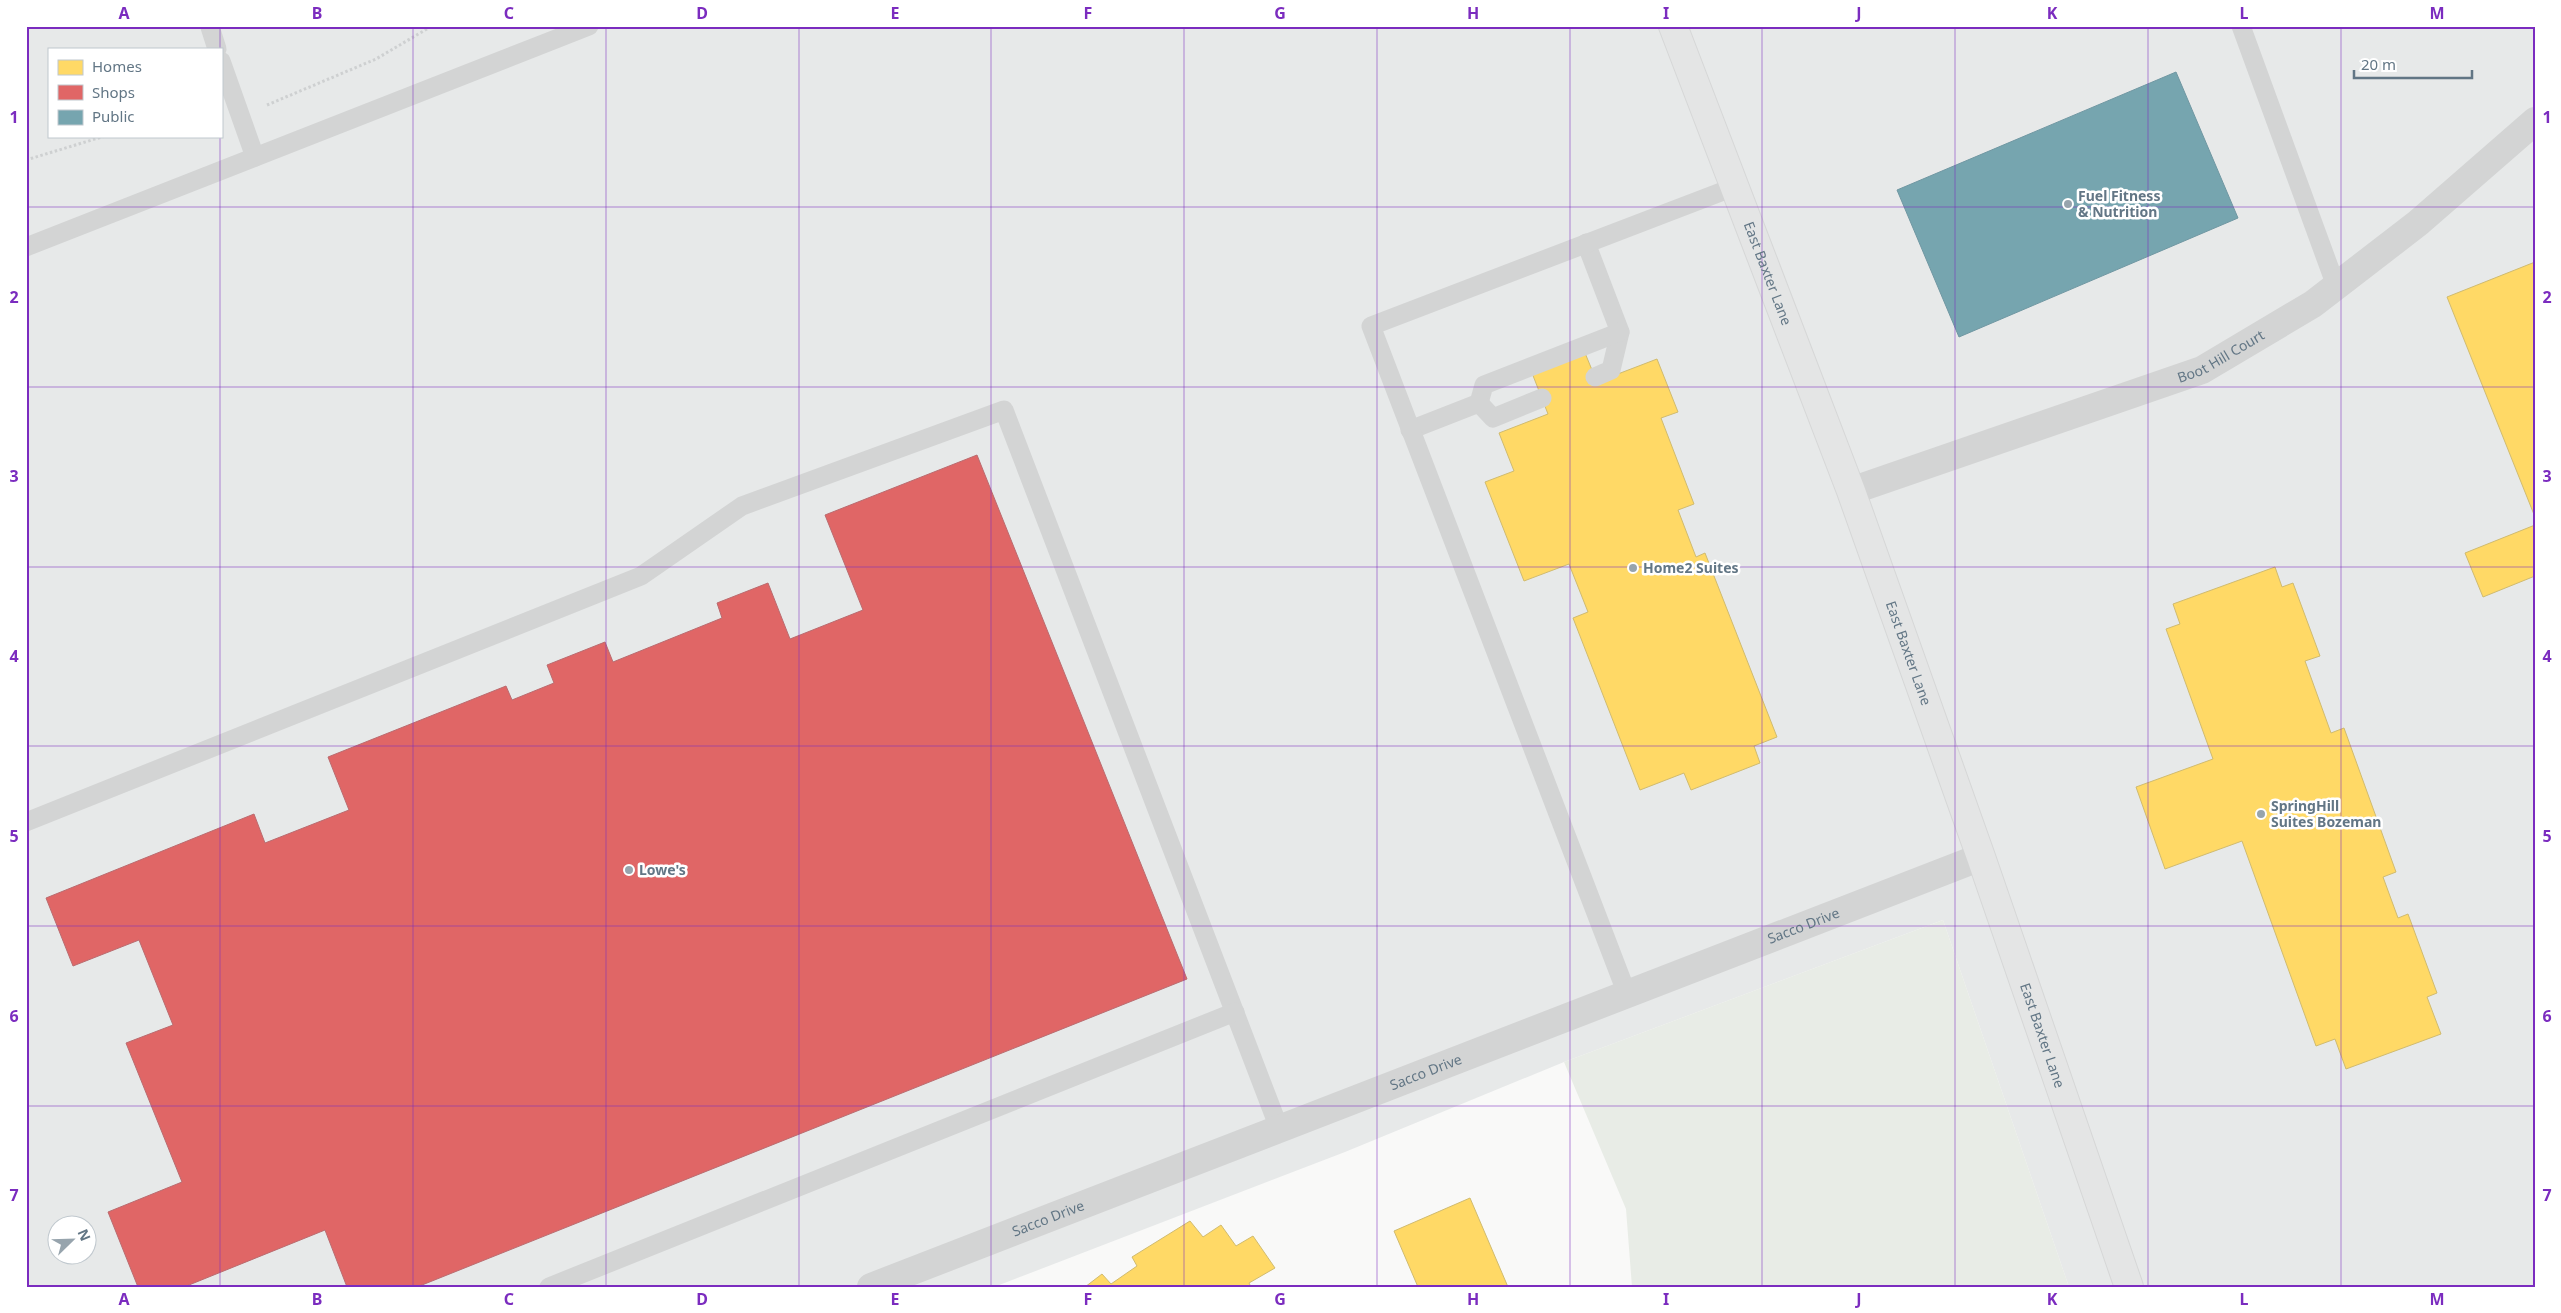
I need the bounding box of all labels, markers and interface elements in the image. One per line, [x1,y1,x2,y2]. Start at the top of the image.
text: A [118,2,130,24]
text: B [312,2,322,24]
text: C [504,2,514,24]
text: D [696,2,708,24]
text: E [891,2,900,24]
text: F [1084,2,1092,24]
text: G [1274,2,1286,24]
text: H [1467,2,1479,24]
text: I [1663,2,1669,24]
text: J [1854,2,1862,24]
text: K [2047,2,2058,24]
text: L [2240,2,2249,24]
text: M [2429,2,2445,24]
legend [48,48,222,138]
scale bar [2354,48,2471,80]
text: 20 m [2361,54,2396,74]
text: Homes [92,56,142,76]
text: Shops [92,82,135,102]
text: 1 [9,106,19,128]
text: Public [92,106,135,126]
text: 1 [2542,106,2552,128]
place label: Fuel Fitness & Nutrition [2078,186,2160,221]
marker: Fuel Fitness & Nutrition [2062,198,2074,210]
street label: East Baxter Lane [1740,219,1797,328]
text: 2 [9,286,19,308]
text: 2 [2542,286,2552,308]
street label: Boot Hill Court [2175,325,2268,387]
text: 3 [9,465,19,487]
text: 3 [2542,465,2552,487]
place label: Home2 Suites [1643,558,1739,577]
marker: Home2 Suites [1627,562,1639,574]
street label: East Baxter Lane [1882,598,1936,708]
text: 4 [9,645,19,667]
text: 4 [2542,645,2552,667]
place label: SpringHill Suites Bozeman [2271,796,2381,831]
marker: SpringHill Suites Bozeman [2255,808,2267,820]
text: 5 [9,825,19,847]
text: 5 [2542,825,2552,847]
place label: Lowe's [639,860,686,879]
marker: Lowe's [623,864,635,876]
street label: Sacco Drive [1765,903,1842,948]
street label: East Baxter Lane [2016,980,2070,1090]
text: 6 [9,1005,19,1027]
text: 6 [2542,1005,2552,1027]
street label: Sacco Drive [1387,1049,1465,1094]
text: 7 [9,1184,19,1206]
text: 7 [2542,1184,2552,1206]
street label: Sacco Drive [1009,1195,1087,1240]
north arrow [48,1216,98,1266]
text: N [73,1226,95,1244]
text: A [118,1288,130,1310]
text: B [312,1288,322,1310]
text: C [504,1288,514,1310]
text: D [696,1288,708,1310]
text: E [891,1288,900,1310]
text: F [1084,1288,1092,1310]
text: G [1274,1288,1286,1310]
text: H [1467,1288,1479,1310]
text: I [1663,1288,1669,1310]
text: J [1854,1288,1862,1310]
text: K [2047,1288,2058,1310]
text: L [2240,1288,2249,1310]
text: M [2429,1288,2445,1310]

